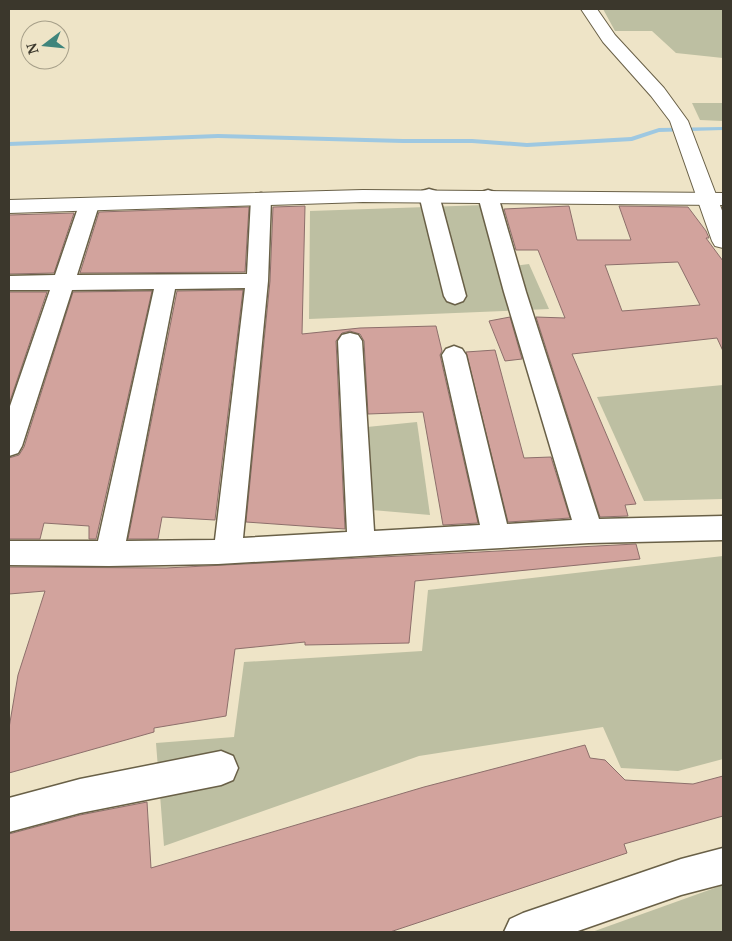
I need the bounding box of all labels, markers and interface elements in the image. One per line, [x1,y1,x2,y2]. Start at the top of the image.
north arrow [20,20,70,70]
text: N [21,41,43,57]

